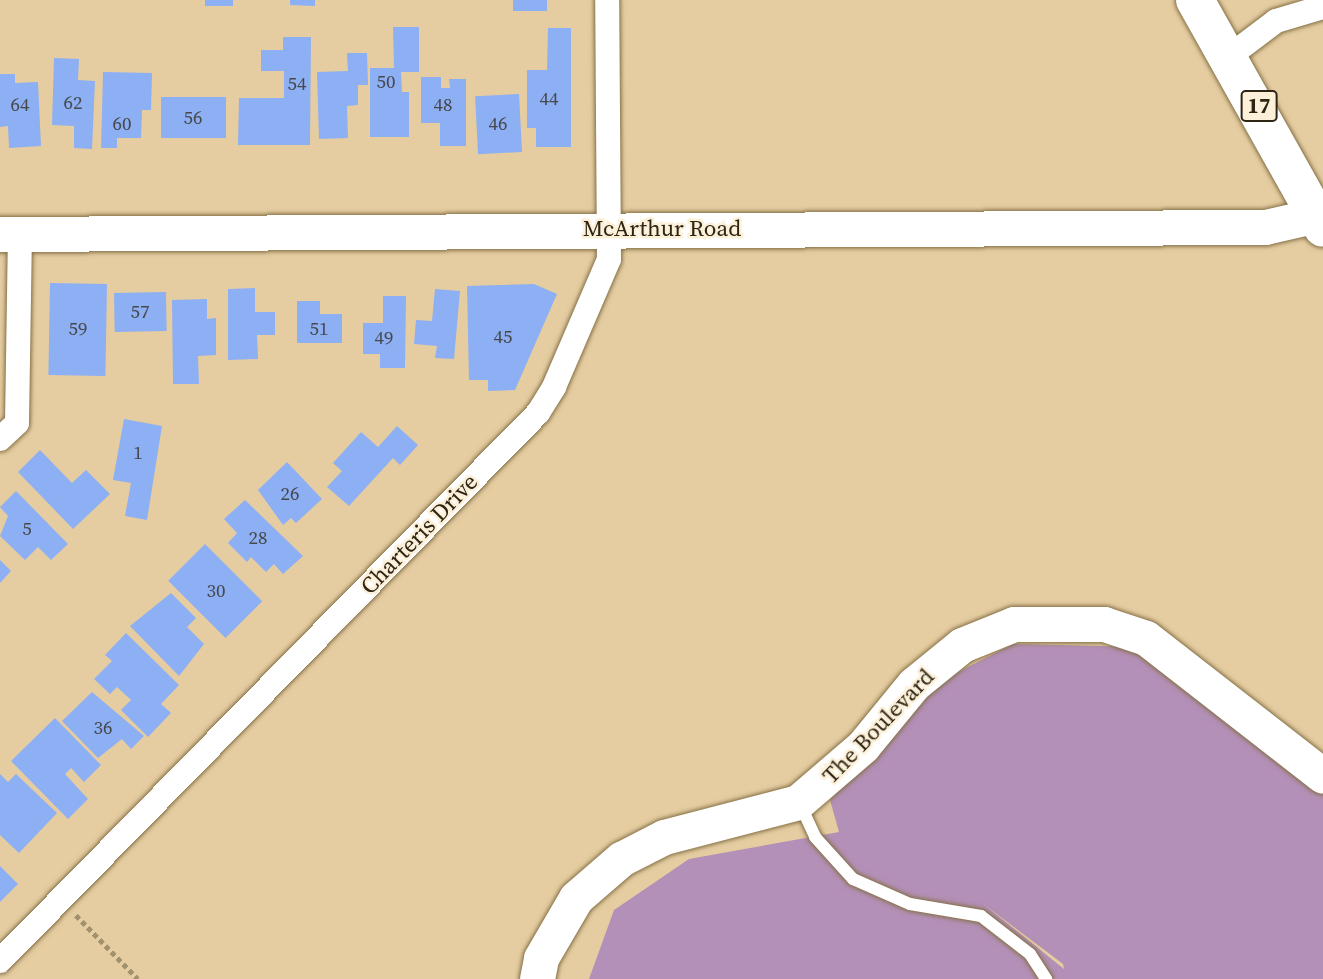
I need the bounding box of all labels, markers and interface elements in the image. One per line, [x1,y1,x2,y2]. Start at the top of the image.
house number: 50 [377,71,395,93]
house number: 54 [288,73,306,95]
house number: 44 [540,88,558,110]
road number: 17 [1240,88,1278,124]
house number: 62 [64,92,82,114]
house number: 64 [11,94,29,116]
house number: 48 [434,94,452,116]
house number: 56 [184,107,202,129]
house number: 60 [113,113,131,135]
house number: 46 [489,113,507,135]
street label: McArthur Road [583,214,741,242]
house number: 57 [131,301,149,323]
house number: 59 [69,318,87,340]
house number: 51 [310,318,328,340]
house number: 45 [494,326,512,348]
house number: 49 [375,327,393,349]
house number: 1 [133,442,143,464]
street label: Charteris Drive [355,468,483,600]
house number: 26 [281,483,299,505]
house number: 5 [22,518,32,540]
house number: 28 [249,527,267,549]
house number: 30 [207,580,225,602]
street label: The Boulevard [816,663,940,789]
house number: 36 [94,717,112,739]

